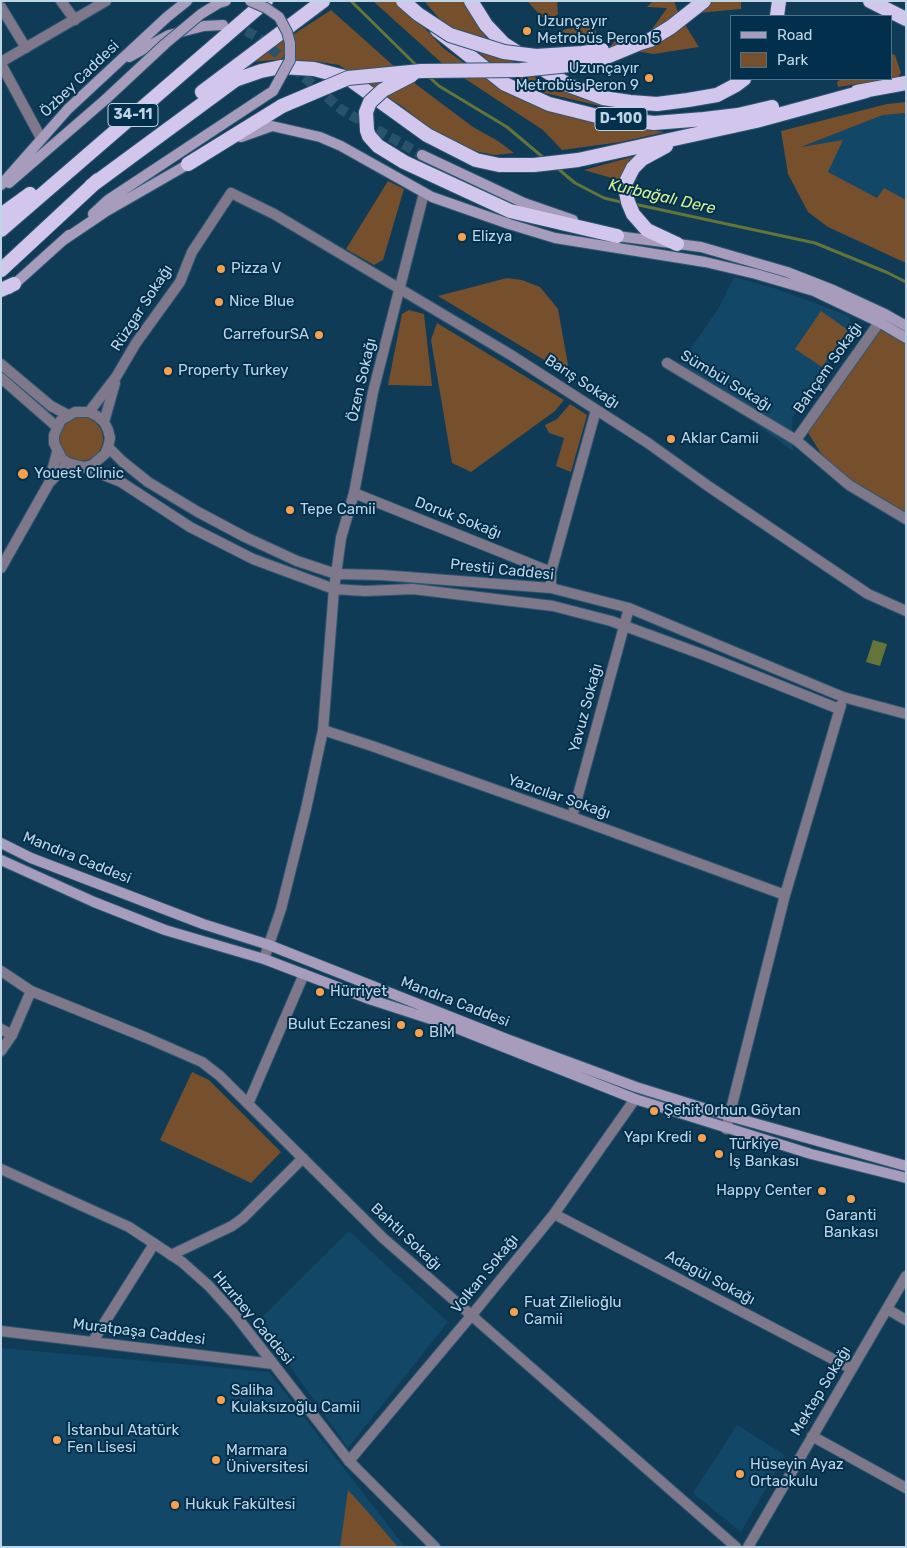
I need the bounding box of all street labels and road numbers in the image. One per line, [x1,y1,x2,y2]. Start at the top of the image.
street label: Özbey Caddesi [37,37,123,121]
road number: 34-11 [108,104,158,126]
road number: D-100 [595,108,647,130]
street label: Rüzgar Sokağı [107,261,177,355]
street label: Bahçem Sokağı [790,319,866,417]
street label: Özen Sokağı [344,336,380,424]
street label: Sümbül Sokağı [677,347,775,415]
street label: Barış Sokağı [541,351,623,413]
street label: Doruk Sokağı [412,493,504,543]
street label: Prestij Caddesi [449,556,555,584]
street label: Yavuz Sokağı [565,662,607,754]
street label: Yazıcılar Sokağı [505,771,613,823]
street label: Mandıra Caddesi [20,828,134,888]
street label: Mandıra Caddesi [398,973,512,1031]
street label: Bahtlı Sokağı [367,1200,445,1274]
street label: Volkan Sokağı [448,1231,522,1317]
street label: Adagül Sokağı [662,1247,758,1309]
street label: Hızırbey Caddesi [209,1268,297,1368]
street label: Muratpaşa Caddesi [72,1315,206,1349]
street label: Mektep Sokağı [787,1343,855,1439]

